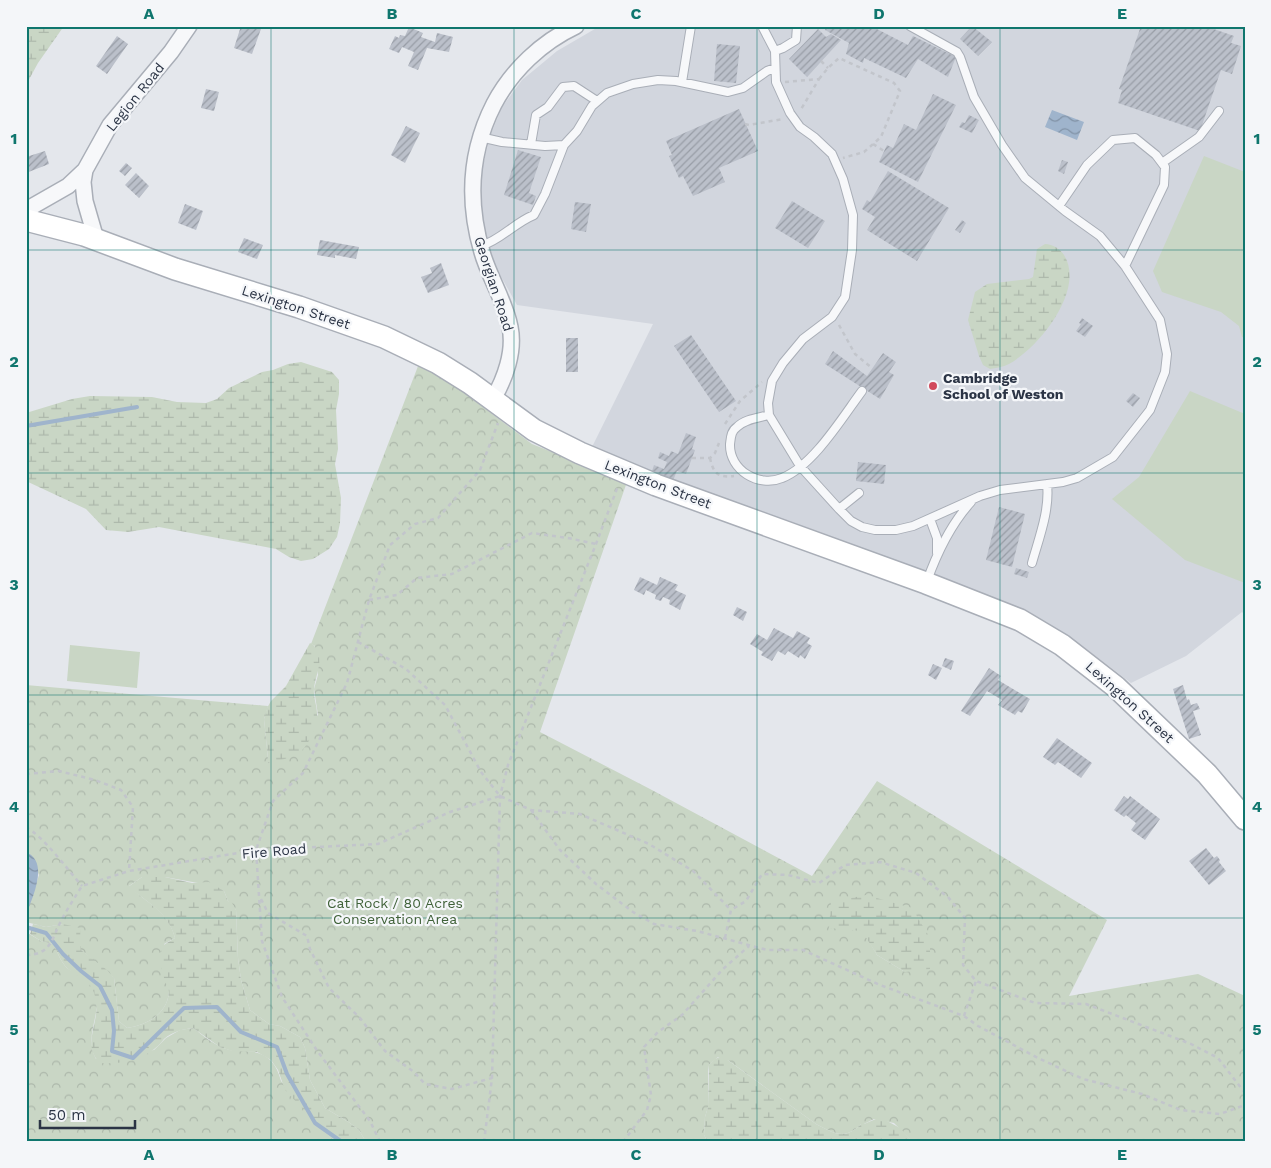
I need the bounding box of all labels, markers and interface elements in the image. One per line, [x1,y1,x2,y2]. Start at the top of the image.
text: A [144,4,155,23]
text: B [387,4,398,23]
text: C [631,4,642,23]
text: D [873,4,885,23]
text: E [1117,4,1127,23]
street label: Legion Road [103,60,167,134]
text: 1 [11,129,17,148]
text: 1 [1254,129,1260,148]
street label: Georgian Road [471,235,517,333]
street label: Lexington Street [240,282,352,332]
text: 2 [9,352,19,371]
text: 2 [1252,352,1262,371]
place label: Cambridge School of Weston [943,370,1063,402]
marker: Cambridge School of Weston [927,380,939,392]
street label: Lexington Street [602,456,714,512]
text: 3 [9,575,19,594]
text: 3 [1252,575,1262,594]
street label: Lexington Street [1083,658,1177,746]
text: 4 [9,797,19,816]
text: 4 [1252,797,1262,816]
street label: Fire Road [241,840,307,862]
park label: Cat Rock / 80 Acres Conservation Area [327,895,463,927]
text: 5 [9,1020,19,1039]
text: 5 [1252,1020,1262,1039]
scale bar [40,1098,135,1130]
text: 50 m [48,1106,85,1124]
text: A [144,1145,155,1164]
text: B [387,1145,398,1164]
text: C [631,1145,642,1164]
text: D [873,1145,885,1164]
text: E [1117,1145,1127,1164]

